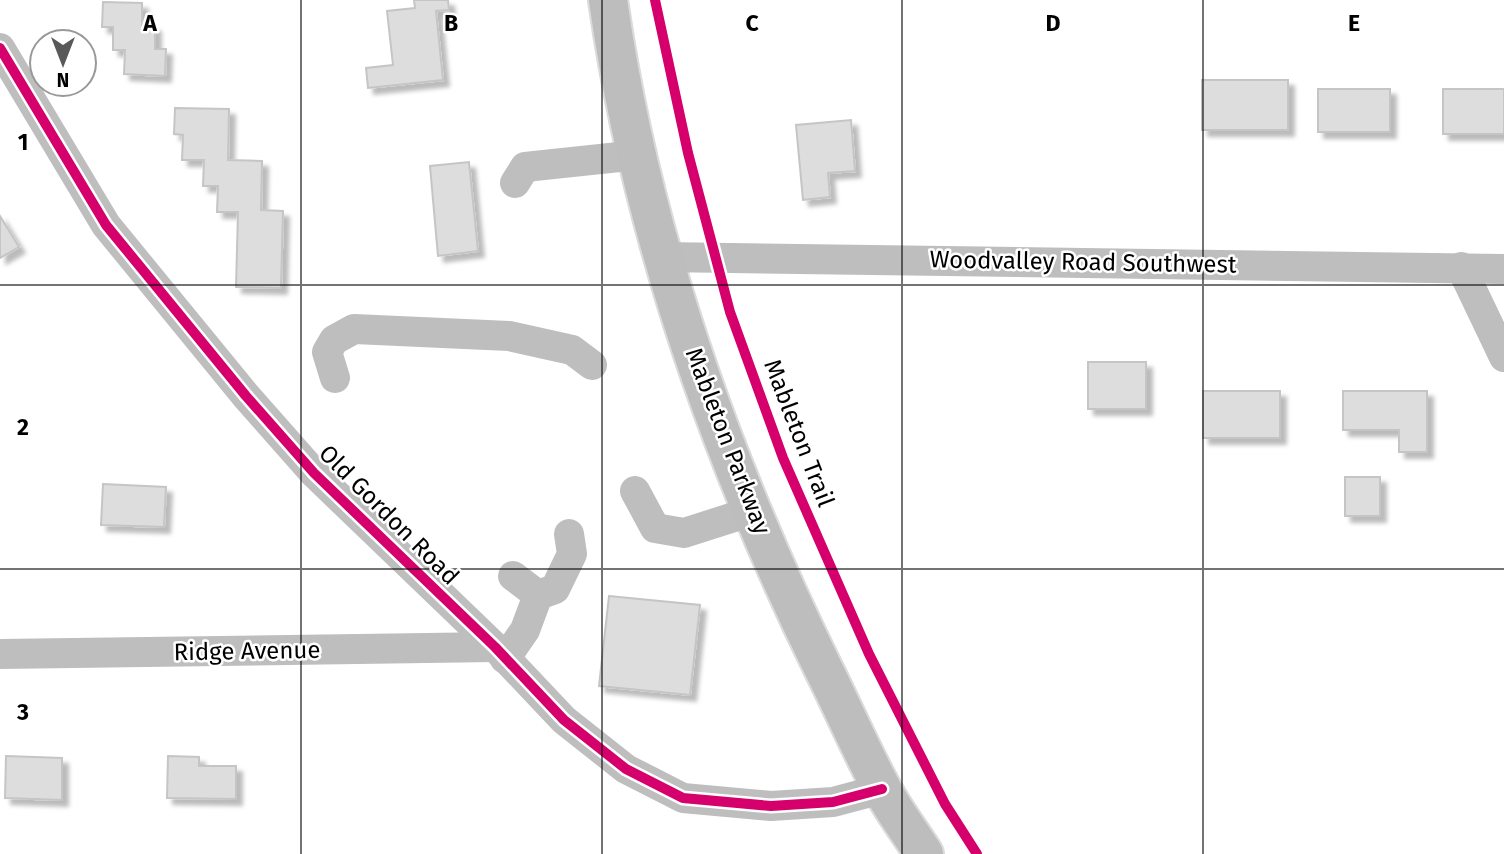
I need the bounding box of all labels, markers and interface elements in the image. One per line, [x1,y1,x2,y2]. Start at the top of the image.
text: A [142,9,157,37]
text: B [444,9,458,37]
text: C [745,9,759,37]
text: D [1046,9,1061,37]
text: E [1348,9,1360,37]
north arrow [28,28,98,98]
text: N [57,68,69,91]
text: 1 [18,128,28,156]
street label: Woodvalley Road Southwest [929,245,1237,279]
street label: Mableton Parkway [680,344,777,538]
street label: Mableton Trail [758,355,840,511]
text: 2 [17,413,29,441]
street label: Old Gordon Road [313,439,465,591]
street label: Ridge Avenue [173,636,321,666]
text: 3 [16,698,29,726]

